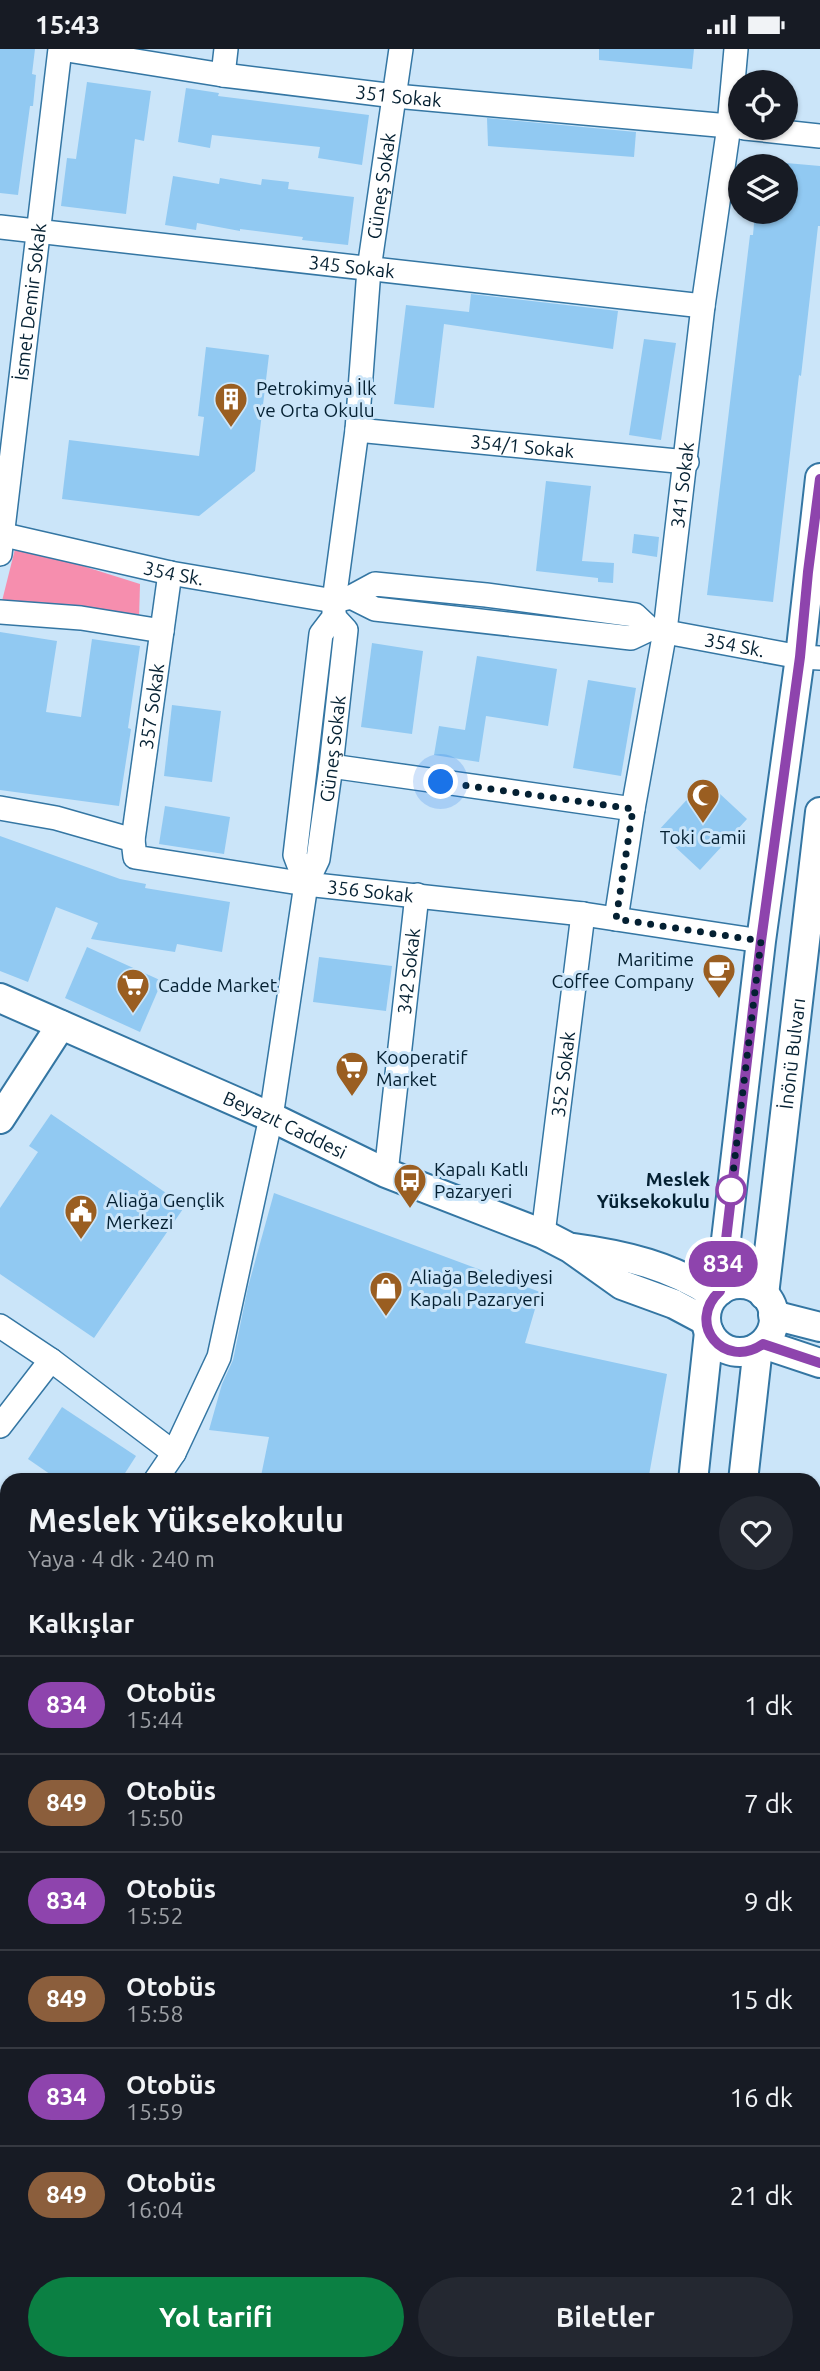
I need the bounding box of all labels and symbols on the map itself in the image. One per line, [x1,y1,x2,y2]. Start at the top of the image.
street label: 351 Sokak [354,80,443,111]
street label: Güneş Sokak [362,131,400,241]
street label: İsmet Demir Sokak [10,221,50,382]
street label: 345 Sokak [308,251,396,282]
place label: Petrokimya İlk ve Orta Okulu [256,377,377,421]
building icon: Petrokimya İlk ve Orta Okulu [212,380,250,429]
street label: 354/1 Sokak [469,430,576,462]
street label: 341 Sokak [666,440,698,529]
street label: 354 Sk. [141,556,205,590]
street label: 354 Sk. [703,628,766,661]
street label: 357 Sokak [135,662,168,751]
street label: Güneş Sokak [315,694,350,804]
your location [423,764,458,799]
mosque icon: Toki Camii [684,776,722,825]
place label: Toki Camii [660,826,746,848]
street label: 356 Sokak [326,875,415,907]
street label: 342 Sokak [393,927,424,1015]
place label: Maritime Coffee Company [552,948,694,992]
cafe icon: Maritime Coffee Company [700,951,738,1000]
supermarket icon: Cadde Market [114,966,152,1015]
place label: Cadde Market [158,974,278,996]
street label: İnönü Bulvarı [775,997,809,1110]
street label: 352 Sokak [547,1030,579,1119]
place label: Kooperatif Market [376,1046,468,1090]
supermarket icon: Kooperatif Market [333,1049,371,1098]
street label: Beyazıt Caddesi [220,1086,350,1163]
place label: Kapalı Katlı Pazaryeri [434,1158,529,1202]
bus stop icon: Kapalı Katlı Pazaryeri [391,1161,429,1210]
place label: Meslek Yüksekokulu [597,1168,710,1212]
marker: Meslek Yüksekokulu [716,1175,746,1205]
place label: Aliağa Gençlik Merkezi [106,1189,225,1233]
public building icon: Aliağa Gençlik Merkezi [62,1192,100,1241]
line badge: 834 [683,1241,763,1287]
place label: Aliağa Belediyesi Kapalı Pazaryeri [410,1266,553,1310]
shop icon: Aliağa Belediyesi Kapalı Pazaryeri [367,1269,405,1318]

